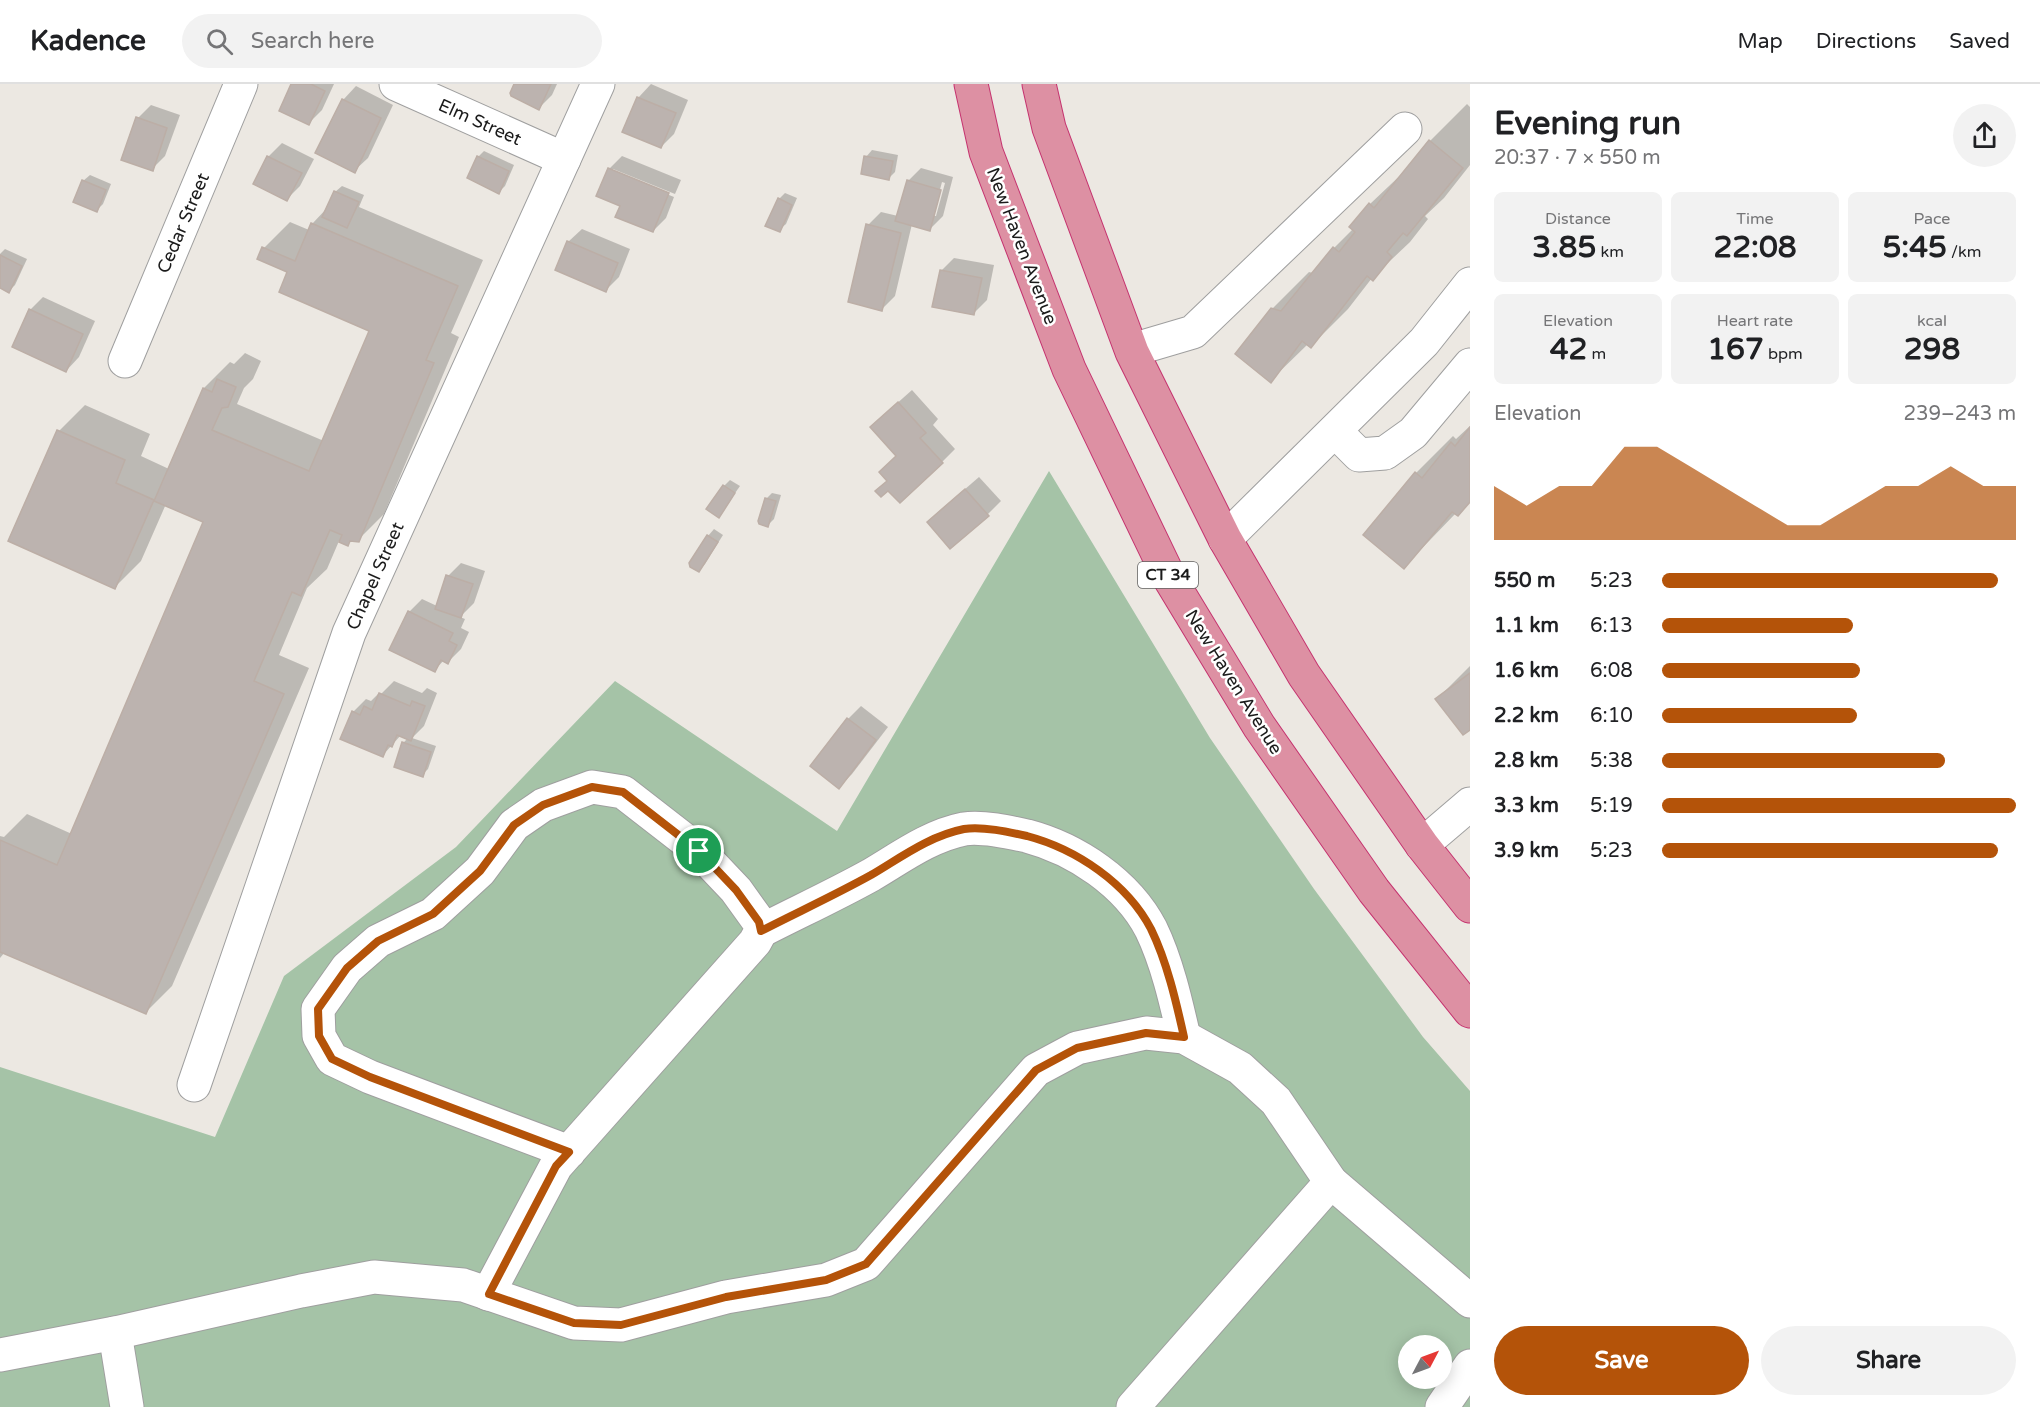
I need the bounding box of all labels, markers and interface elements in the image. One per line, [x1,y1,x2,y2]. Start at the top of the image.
search box [182,14,602,68]
text: Kadence [30,24,146,58]
icon: search [203,25,236,58]
text: Search here [251,28,374,54]
text: Map [1737,29,1783,54]
text: Directions [1816,29,1916,54]
text: Saved [1949,29,2010,54]
street label: Elm Street [435,94,525,150]
text: Evening run [1494,104,1681,143]
button: share [1953,104,2016,167]
text: 20:37 · 7 × 550 m [1494,146,1661,170]
street label: New Haven Avenue [982,164,1062,328]
street label: Cedar Street [152,169,214,277]
text: Distance [1545,209,1611,229]
text: Time [1736,209,1774,229]
text: Pace [1914,209,1950,229]
text: 3.85 [1532,229,1596,266]
text: 22:08 [1713,229,1797,266]
text: 5:45 [1883,229,1947,266]
text: km [1596,242,1624,262]
text: /km [1947,242,1981,262]
text: Elevation [1543,311,1613,331]
text: Heart rate [1717,311,1793,331]
text: kcal [1917,311,1947,331]
text: 42 [1550,331,1587,368]
text: 167 [1707,331,1764,368]
text: 298 [1904,331,1960,368]
text: m [1587,344,1606,364]
text: bpm [1764,344,1803,364]
text: Elevation [1494,402,1581,426]
text: 239–243 m [1903,402,2016,426]
street label: Chapel Street [341,519,409,633]
road number: CT 34 [1138,562,1198,588]
text: 550 m [1494,569,1555,593]
text: 5:23 [1590,569,1633,593]
street label: New Haven Avenue [1181,606,1287,758]
text: 1.1 km [1494,614,1559,638]
text: 6:13 [1590,614,1633,638]
text: 1.6 km [1494,659,1559,683]
text: 6:08 [1590,659,1633,683]
text: 2.2 km [1494,704,1559,728]
text: 6:10 [1590,704,1633,728]
text: 2.8 km [1494,749,1559,773]
text: 5:38 [1590,749,1633,773]
text: 3.3 km [1494,794,1559,818]
text: 5:19 [1590,794,1633,818]
pin [673,825,724,876]
icon: arrive [682,834,715,867]
text: 3.9 km [1494,839,1559,863]
text: 5:23 [1590,839,1633,863]
button: Save [1494,1326,1749,1395]
button: Share [1761,1326,2016,1395]
north arrow [1398,1335,1452,1389]
map controls [1398,1335,1452,1389]

